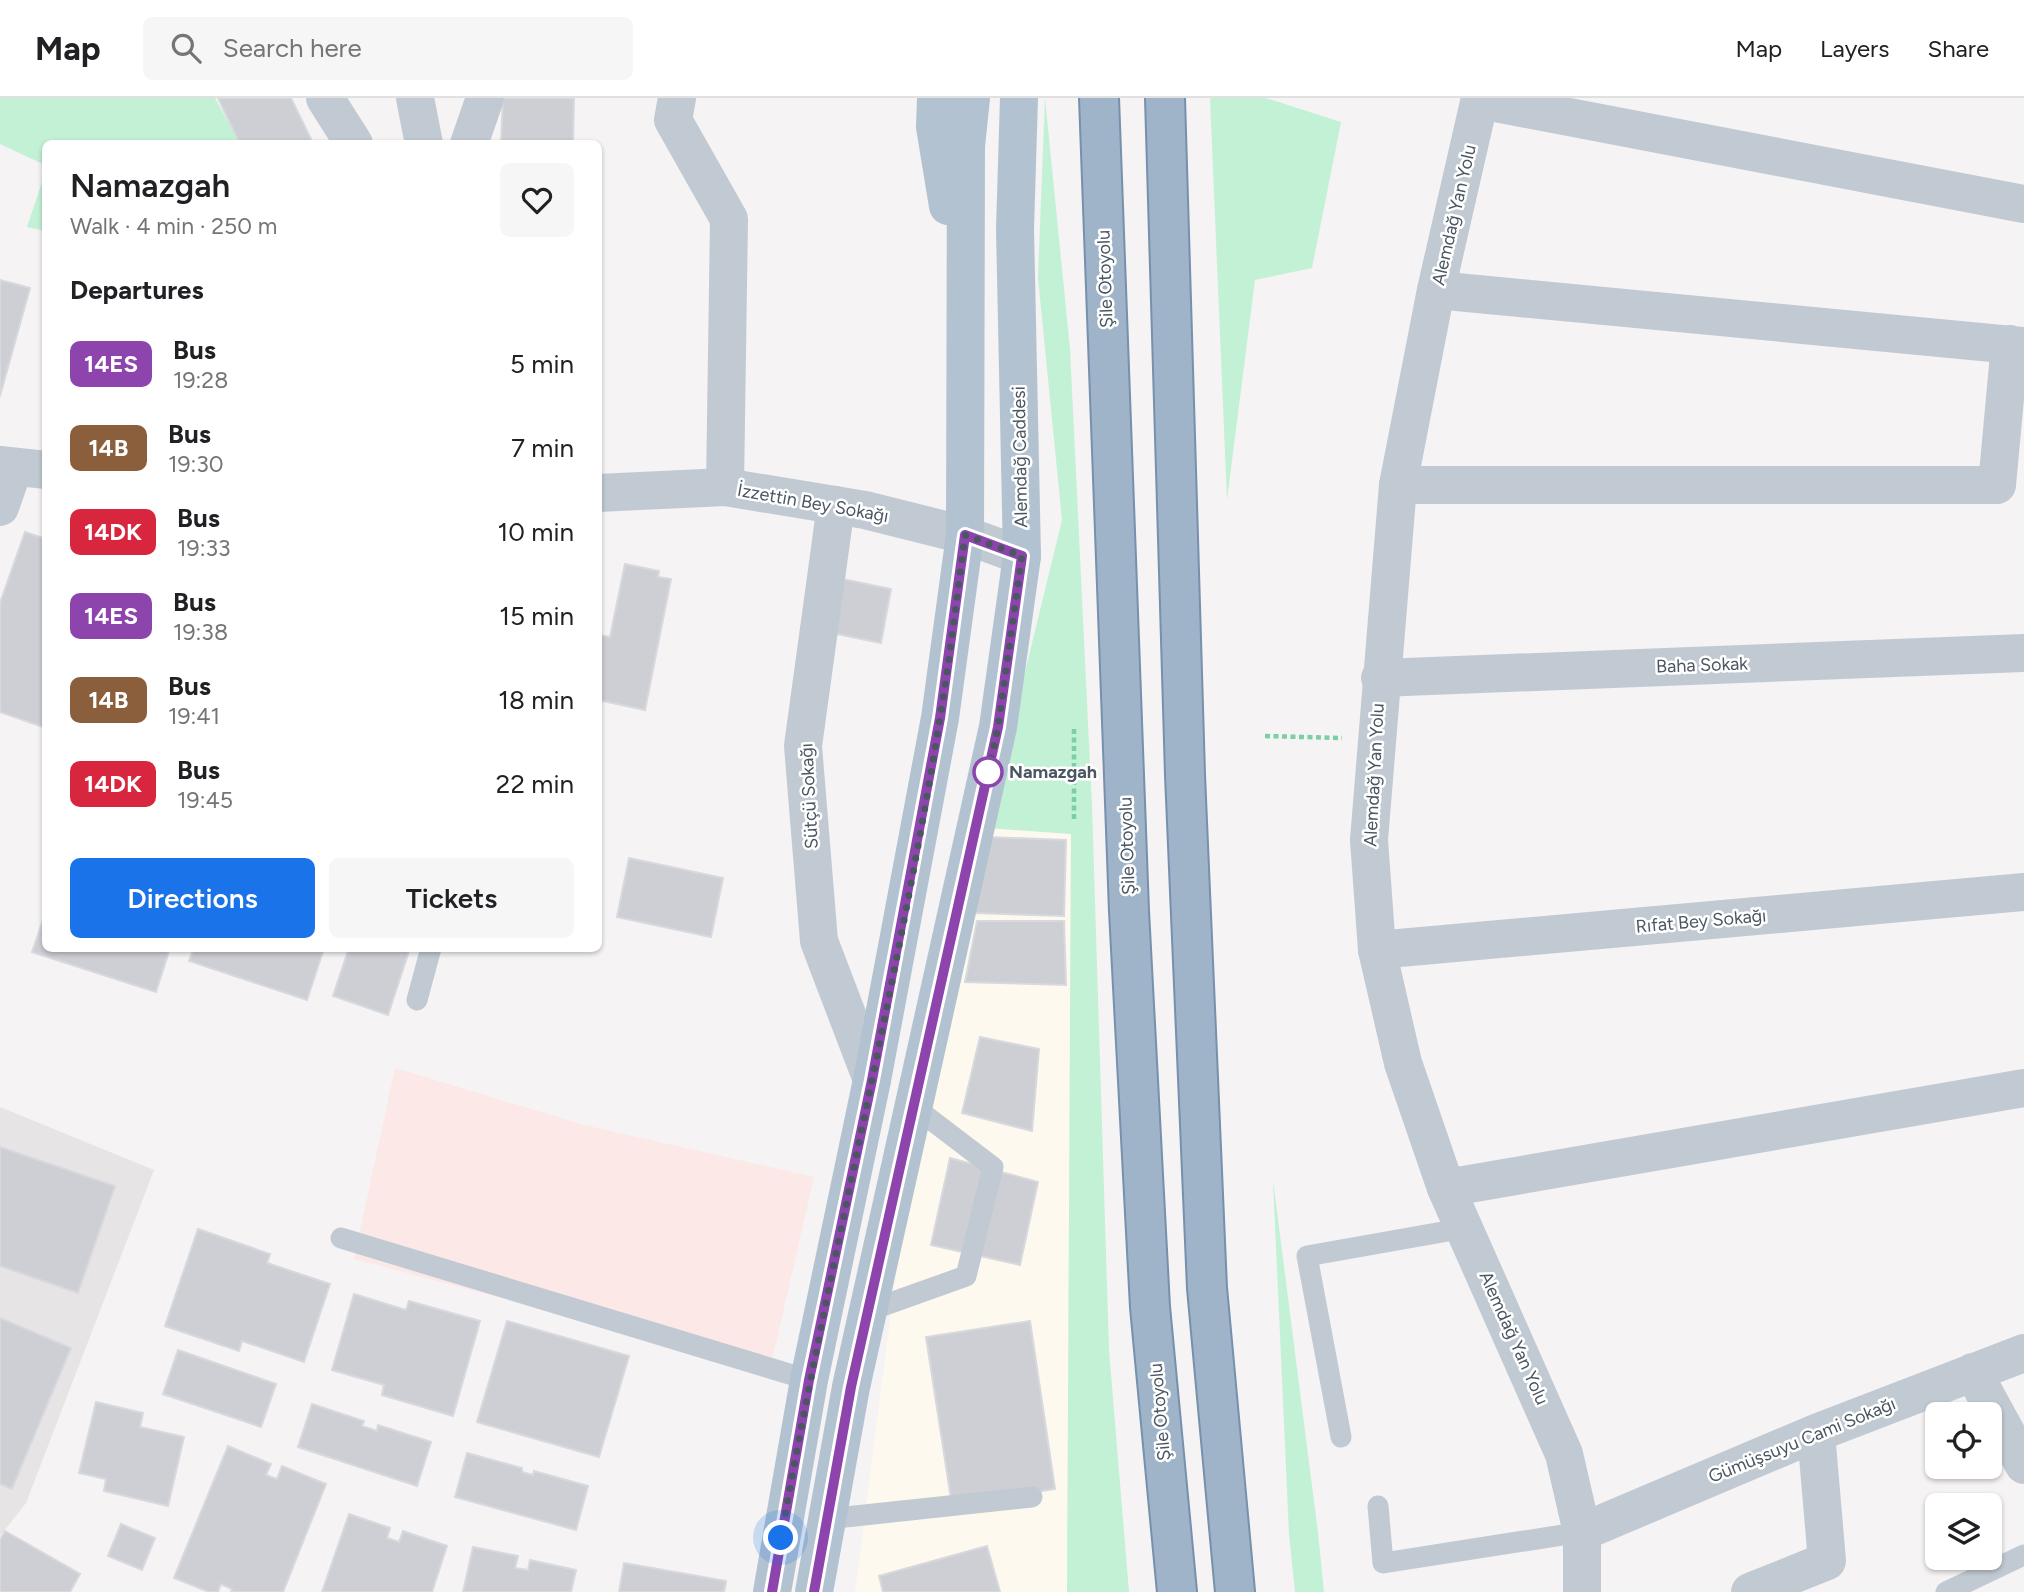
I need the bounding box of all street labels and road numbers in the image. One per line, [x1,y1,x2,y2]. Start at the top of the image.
street label: Alemdağ Yan Yolu [1427,143,1481,287]
street label: Şile Otoyolu [1092,230,1118,328]
street label: Alemdağ Caddesi [1008,386,1032,528]
street label: İzzettin Bey Sokağı [736,479,890,527]
street label: Baha Sokak [1656,652,1749,678]
street label: Alemdağ Yan Yolu [1359,703,1389,847]
street label: Sütçü Sokağı [795,742,823,850]
street label: Şile Otoyolu [1114,797,1140,895]
street label: Rıfat Bey Sokağı [1635,904,1767,938]
street label: Alemdağ Yan Yolu [1475,1268,1553,1408]
street label: Şile Otoyolu [1145,1362,1175,1462]
street label: Gümüşsuyu Cami Sokağı [1705,1392,1899,1488]

